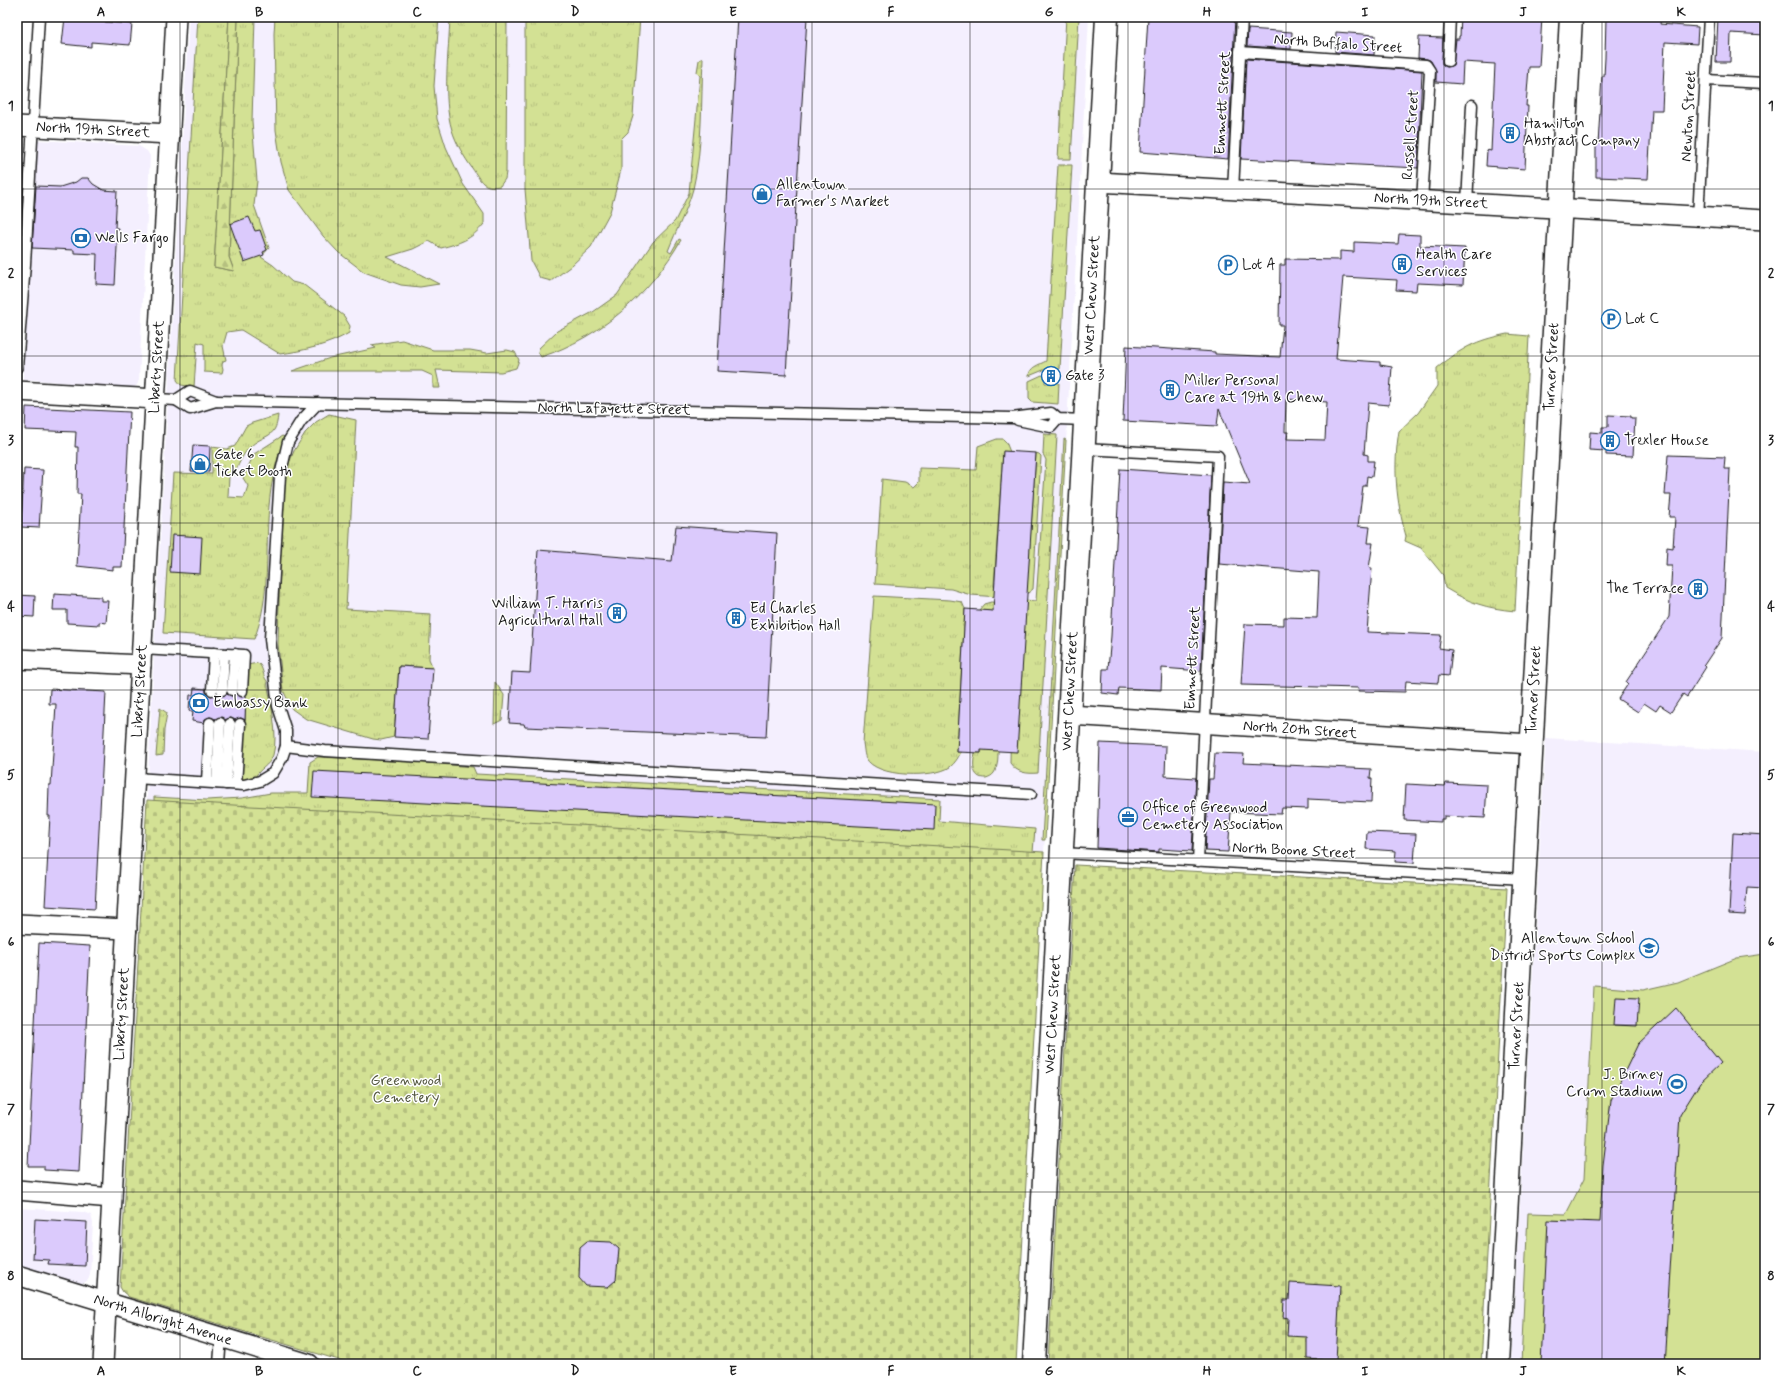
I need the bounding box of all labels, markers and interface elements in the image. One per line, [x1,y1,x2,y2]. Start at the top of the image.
text: A [97,4,105,21]
text: B [255,4,264,21]
text: C [412,4,422,21]
text: D [571,4,580,21]
text: E [729,4,737,21]
text: F [888,4,895,21]
text: G [1045,4,1054,21]
text: H [1203,4,1212,21]
text: I [1362,4,1369,21]
text: J [1519,4,1527,21]
text: K [1676,4,1686,21]
street label: North Buffalo Street [1273,30,1403,58]
street label: Emmett Street [1210,50,1236,155]
street label: Newton Street [1677,69,1701,162]
street label: Russell Street [1398,89,1424,181]
text: 1 [8,98,14,115]
text: 1 [1768,98,1774,115]
place label: Hamilton Abstract Company [1524,114,1640,151]
street label: North 19th Street [35,117,151,143]
building icon: Hamilton Abstract Company [1499,122,1521,144]
place label: Allentown Farmer's Market [776,175,890,212]
shop icon: Allentown Farmer's Market [751,183,773,205]
street label: North 19th Street [1373,188,1489,214]
bank icon: Wells Fargo [70,227,92,249]
place label: Wells Fargo [95,228,169,248]
street label: West Chew Street [1079,235,1105,355]
place label: Health Care Services [1416,245,1492,282]
building icon: Health Care Services [1391,253,1413,275]
parking icon: Lot A [1217,254,1239,276]
place label: Lot A [1242,255,1276,275]
text: 2 [8,265,15,282]
text: 2 [1768,265,1775,282]
parking icon: Lot C [1600,308,1622,330]
place label: Lot C [1625,309,1659,329]
street label: Liberty Street [145,320,169,414]
street label: Turner Street [1540,322,1564,412]
building icon: Gate 3 [1040,365,1062,387]
place label: Gate 3 [1065,366,1105,386]
place label: Miller Personal Care at 19th & Chew [1184,371,1324,408]
building icon: Miller Personal Care at 19th & Chew [1159,379,1181,401]
street label: North Lafayette Street [537,398,691,420]
building icon: Trexler House [1599,430,1621,452]
place label: Trexler House [1624,431,1709,451]
text: 3 [8,432,14,449]
text: 3 [1768,432,1774,449]
place label: Gate 6 - Ticket Booth [214,445,292,482]
shop icon: Gate 6 - Ticket Booth [189,453,211,475]
building icon: The Terrace [1687,578,1709,600]
place label: The Terrace [1606,579,1684,599]
place label: William T. Harris Agricultural Hall [492,594,603,631]
text: 4 [7,599,15,616]
place label: Ed Charles Exhibition Hall [750,599,840,636]
text: 4 [1767,599,1775,616]
building icon: William T. Harris Agricultural Hall [606,602,628,624]
street label: Emmett Street [1180,605,1206,710]
building icon: Ed Charles Exhibition Hall [725,607,747,629]
street label: West Chew Street [1057,631,1083,751]
street label: Liberty Street [128,644,152,738]
street label: Turner Street [1522,645,1546,735]
bank icon: Embassy Bank [188,692,210,714]
place label: Embassy Bank [213,693,308,713]
street label: North 20th Street [1242,716,1358,744]
text: 5 [7,767,15,784]
text: 5 [1767,767,1775,784]
place label: Office of Greenwood Cemetery Association [1142,798,1283,835]
office icon: Office of Greenwood Cemetery Association [1117,806,1139,828]
street label: North Boone Street [1232,838,1356,864]
place label: Allentown School District Sports Complex [1490,929,1635,966]
text: 6 [8,934,15,951]
text: 6 [1768,934,1775,951]
school or university icon: Allentown School District Sports Complex [1638,937,1660,959]
street label: West Chew Street [1040,954,1066,1074]
street label: Liberty Street [110,967,134,1061]
street label: Turner Street [1505,981,1529,1071]
place label: J. Birney Crum Stadium [1566,1065,1663,1102]
park label: Greenwood Cemetery [371,1071,441,1108]
sports icon: J. Birney Crum Stadium [1666,1073,1688,1095]
text: 7 [7,1101,15,1118]
text: 7 [1767,1101,1775,1118]
text: 8 [7,1268,15,1285]
text: 8 [1767,1268,1775,1285]
street label: North Albright Avenue [91,1289,235,1351]
text: A [97,1363,105,1380]
text: B [255,1363,264,1380]
text: C [412,1363,422,1380]
text: D [571,1363,580,1380]
text: E [729,1363,737,1380]
text: F [888,1363,895,1380]
text: G [1045,1363,1054,1380]
text: H [1203,1363,1212,1380]
text: I [1362,1363,1369,1380]
text: J [1519,1363,1527,1380]
text: K [1676,1363,1686,1380]

